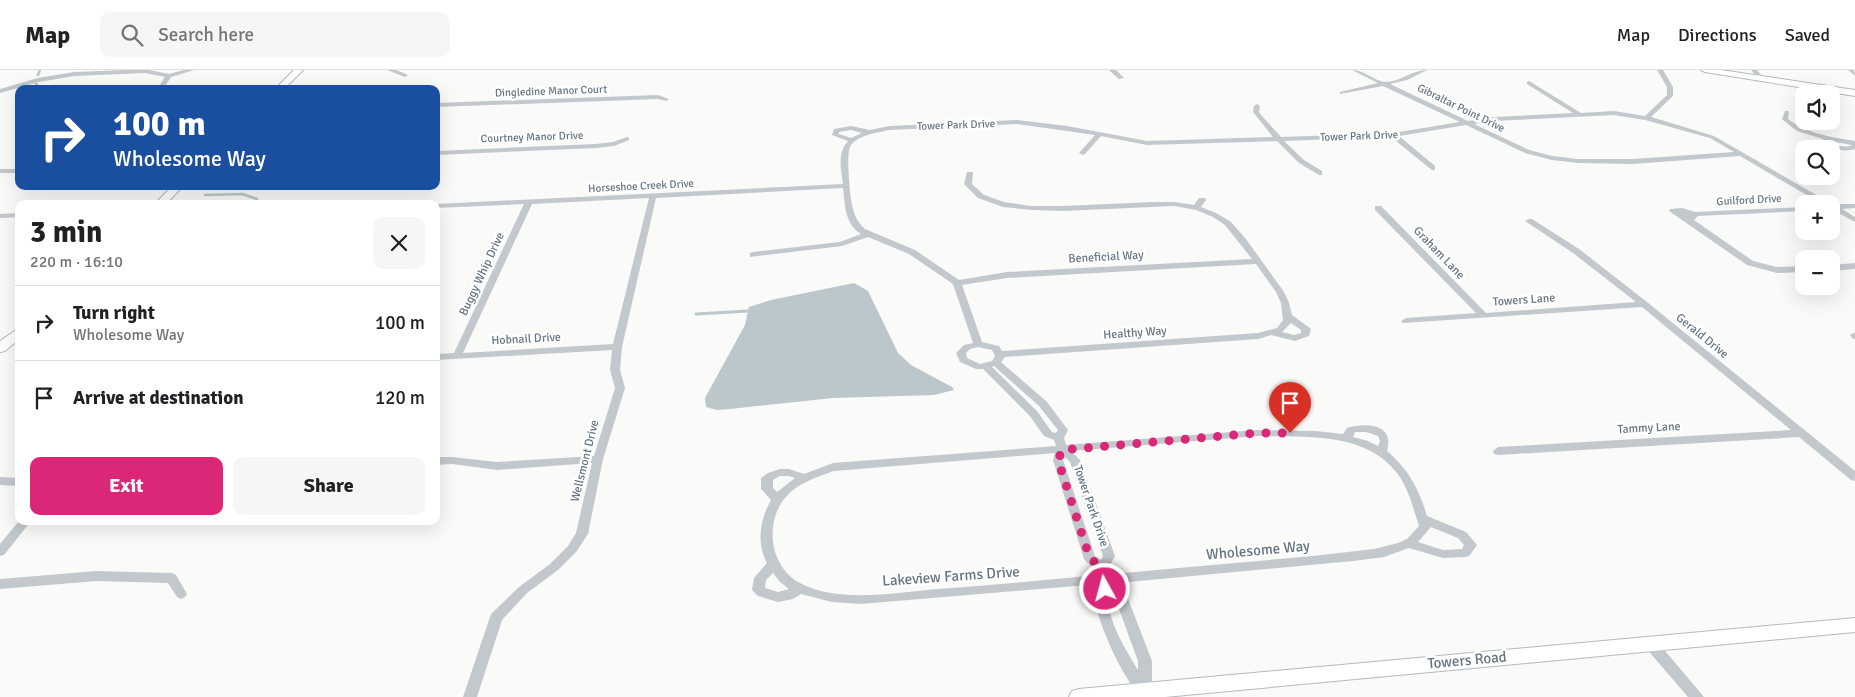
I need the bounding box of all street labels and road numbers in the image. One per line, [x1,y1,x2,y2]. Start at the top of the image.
street label: Gibraltar Point Drive [1415,81,1507,135]
street label: Dingledine Manor Court [495,83,607,99]
street label: Tower Park Drive [917,117,995,133]
street label: Tower Park Drive [1320,128,1398,144]
street label: Courtney Manor Drive [480,129,584,145]
street label: Horseshoe Creek Drive [588,177,694,195]
street label: Guilford Drive [1716,192,1782,208]
street label: Graham Lane [1410,223,1468,283]
street label: Buggy Whip Drive [456,230,508,318]
street label: Beneficial Way [1068,248,1144,266]
street label: Towers Lane [1492,290,1556,310]
street label: Gerald Drive [1673,310,1731,362]
street label: Healthy Way [1103,323,1168,343]
street label: Hobnail Drive [491,330,561,348]
street label: Wellsmont Drive [568,418,602,504]
street label: Tammy Lane [1617,419,1681,437]
street label: Tower Park Drive [1070,463,1112,549]
street label: Wholesome Way [1205,536,1311,564]
street label: Lakeview Farms Drive [882,562,1020,590]
street label: Towers Road [1427,648,1507,672]

